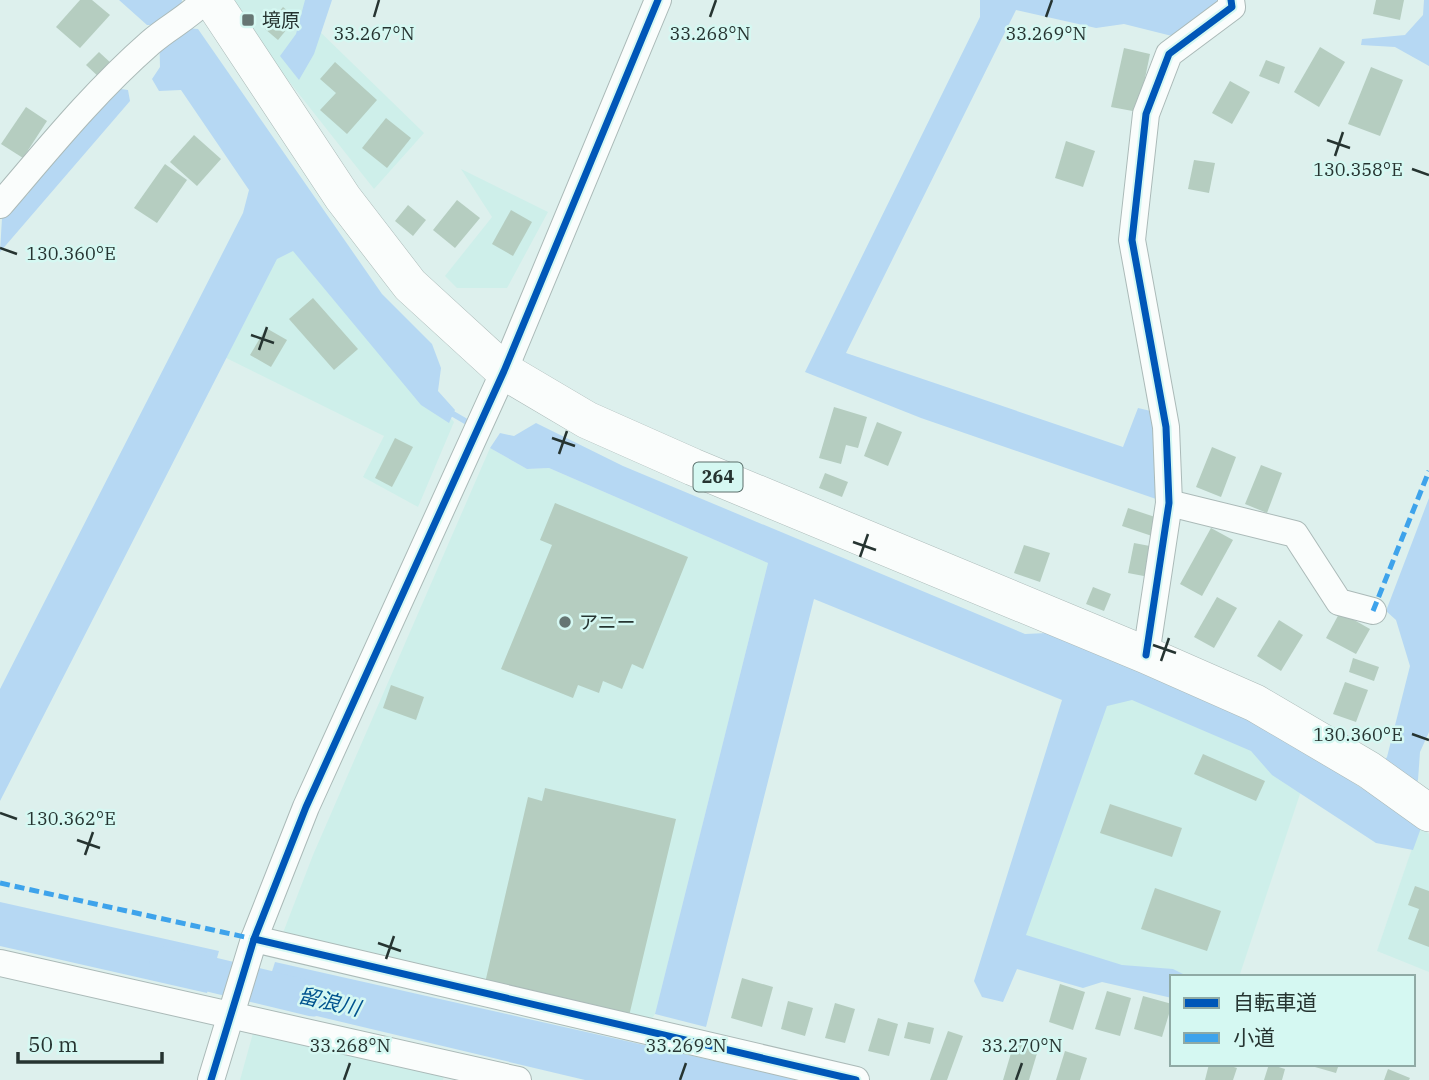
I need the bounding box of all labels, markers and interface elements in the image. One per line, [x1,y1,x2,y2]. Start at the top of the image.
place label: 境原 [262,8,300,32]
marker: 境原 [240,12,256,28]
text: 33.267°N [333,22,415,45]
text: 33.268°N [669,22,751,45]
text: 33.269°N [1005,22,1087,45]
text: 130.358°E [1313,158,1403,181]
text: 130.360°E [26,242,116,265]
road number: 264 [694,462,742,491]
place label: アニー [579,610,636,634]
marker: アニー [557,614,573,630]
text: 130.360°E [1313,723,1403,746]
text: 130.362°E [26,807,116,830]
legend [1170,975,1415,1066]
water label: 留浪川 [295,980,365,1022]
text: 自転車道 [1233,988,1317,1016]
scale bar [18,1020,161,1064]
text: 小道 [1233,1023,1275,1051]
text: 50 m [28,1030,78,1058]
text: 33.268°N [309,1034,391,1057]
text: 33.269°N [645,1034,727,1057]
text: 33.270°N [981,1034,1063,1057]

